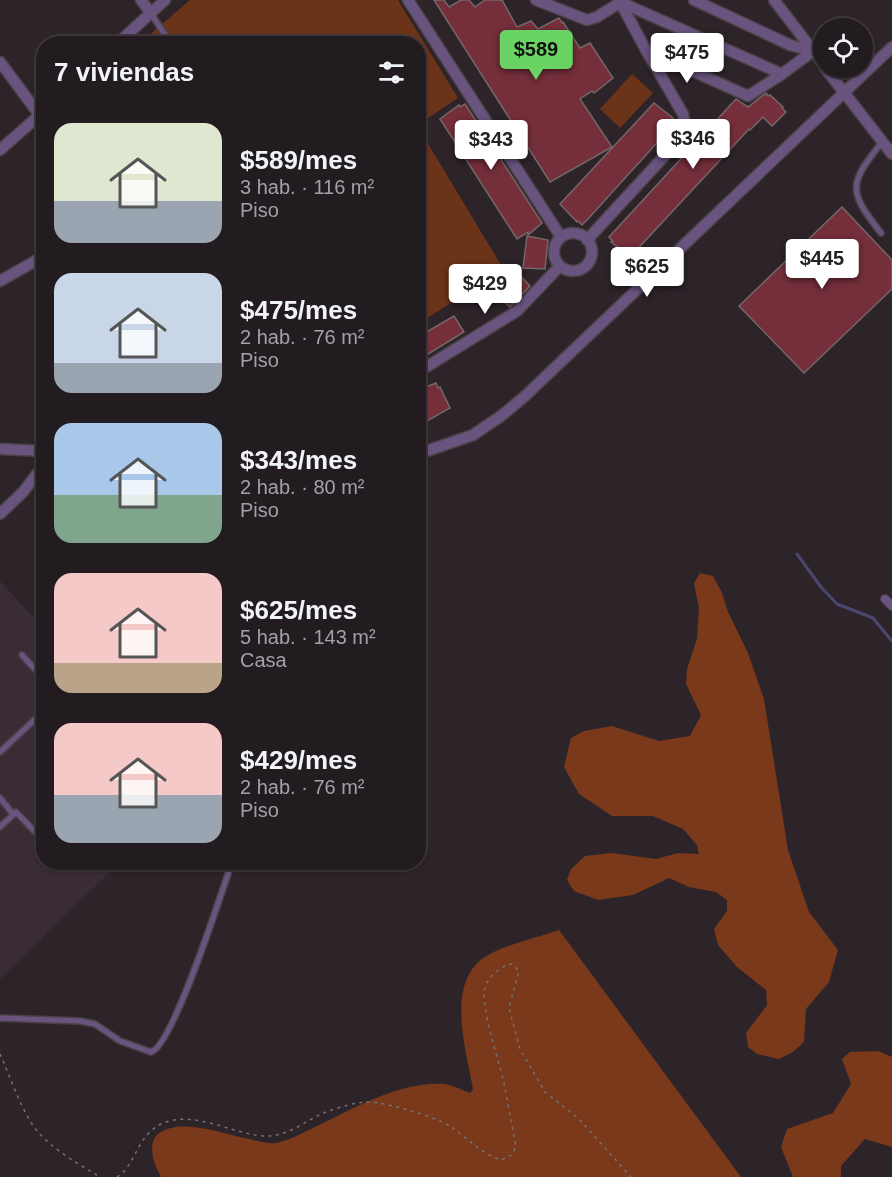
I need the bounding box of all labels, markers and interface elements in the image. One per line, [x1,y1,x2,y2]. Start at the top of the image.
map controls [813,18,873,78]
button: locate [813,18,873,78]
pin: $589 [500,30,572,81]
pin: $475 [651,33,723,84]
text: $589 [514,38,558,60]
text: $475 [665,41,709,63]
icon: filters [375,56,408,89]
text: 7 viviendas [54,57,194,87]
pin: $346 [657,119,729,170]
pin: $343 [455,120,527,171]
text: $346 [671,127,715,149]
text: $343 [469,128,513,150]
text: $589/mes [240,145,357,175]
icon: home [102,147,174,219]
text: 3 hab. · 116 m² [240,176,374,198]
text: Piso [240,199,279,221]
pin: $445 [786,239,858,290]
pin: $625 [611,247,683,298]
text: $445 [800,247,844,269]
text: $625 [625,255,669,277]
pin: $429 [449,264,521,315]
text: $429 [463,272,507,294]
text: $475/mes [240,295,357,325]
icon: home [102,297,174,369]
text: 2 hab. · 76 m² [240,326,365,348]
text: Piso [240,349,279,371]
text: $343/mes [240,445,357,475]
icon: home [102,447,174,519]
text: 2 hab. · 80 m² [240,476,365,498]
text: Piso [240,499,279,521]
text: $625/mes [240,595,357,625]
icon: home [102,597,174,669]
text: 5 hab. · 143 m² [240,626,376,648]
text: Casa [240,649,287,671]
text: $429/mes [240,745,357,775]
icon: home [102,747,174,819]
text: 2 hab. · 76 m² [240,776,365,798]
text: Piso [240,799,279,821]

